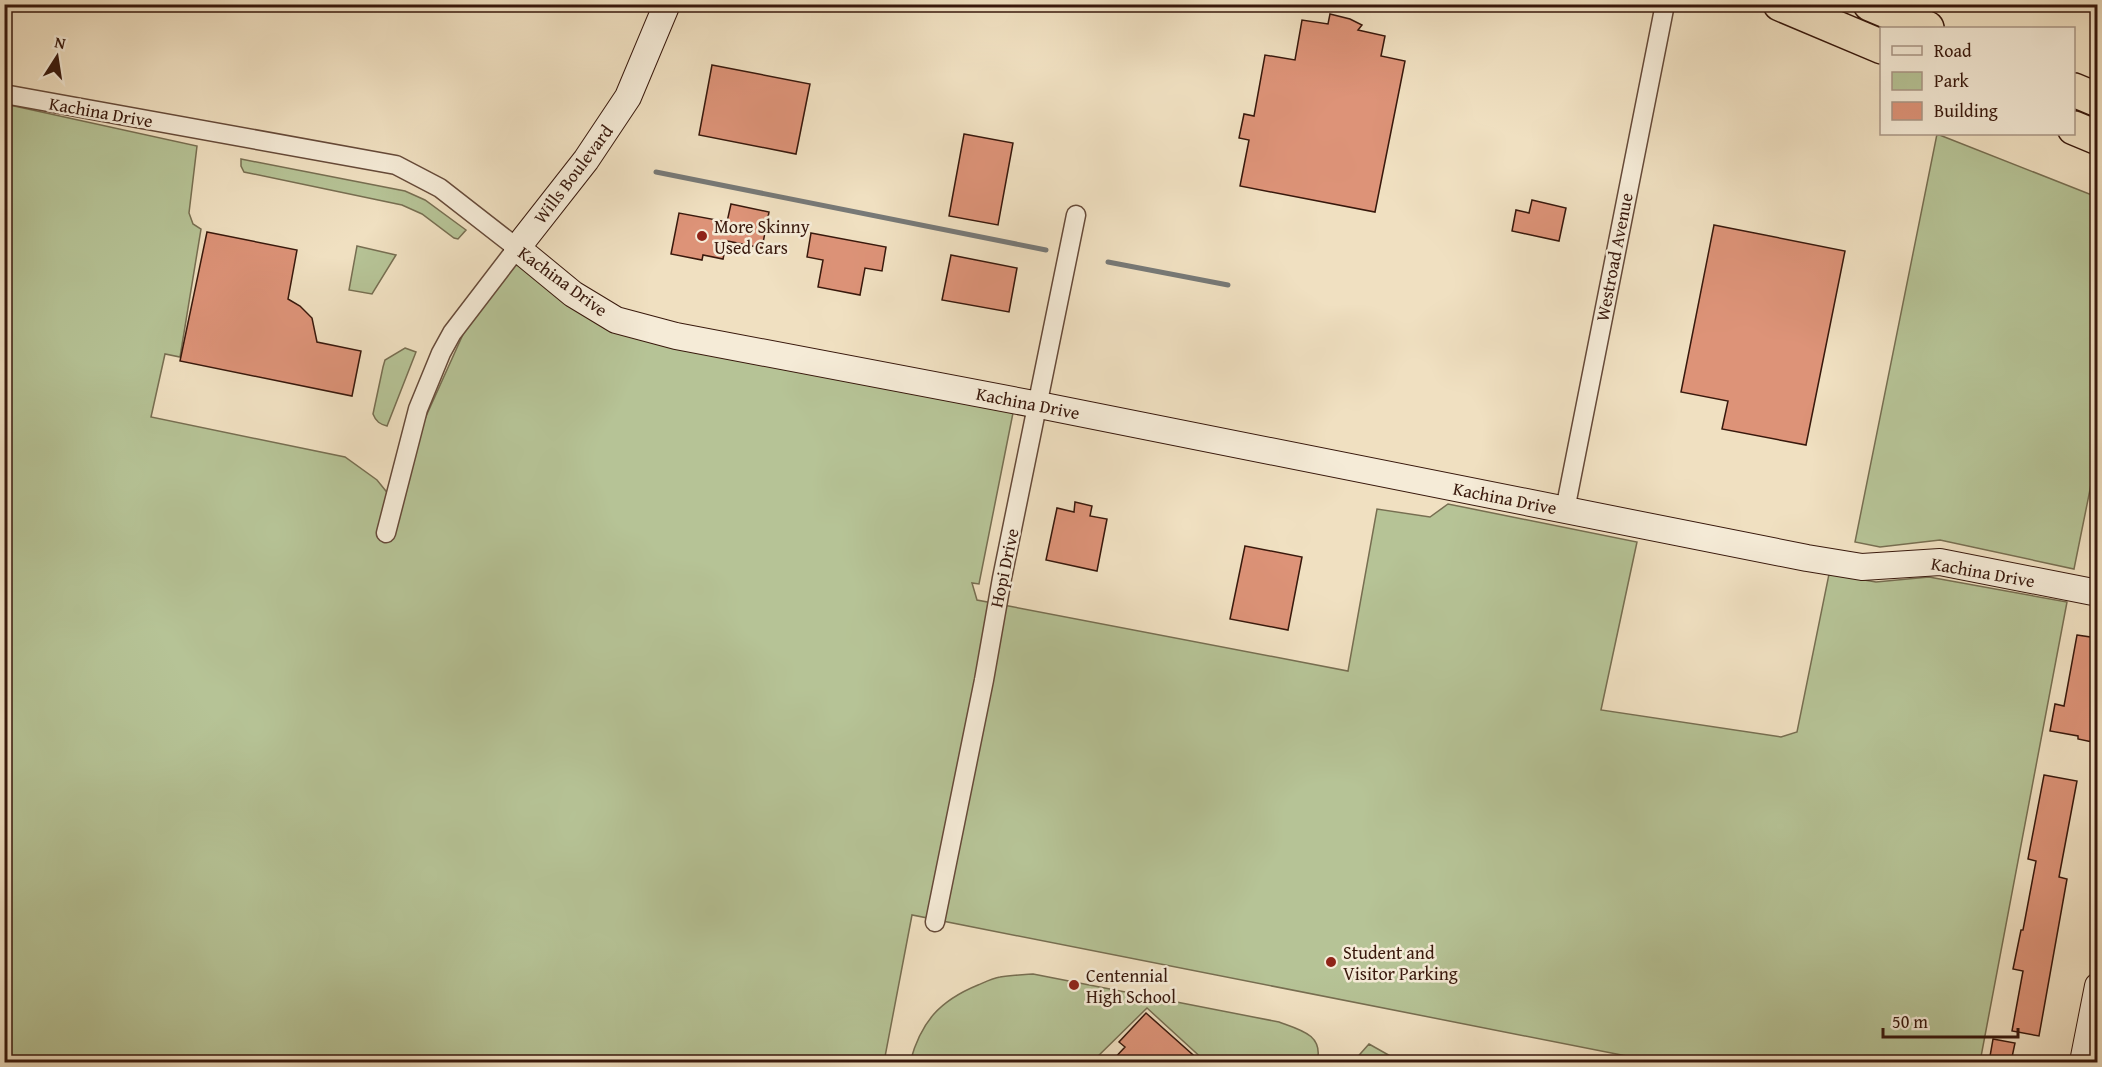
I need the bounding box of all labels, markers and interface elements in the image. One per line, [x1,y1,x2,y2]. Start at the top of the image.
north arrow [27,27,87,87]
legend [1880,27,2075,135]
text: N [52,29,68,55]
text: Road [1934,37,1972,64]
text: Park [1934,67,1970,94]
street label: Kachina Drive [47,90,155,134]
text: Building [1934,97,1998,124]
street label: Wills Boulevard [527,118,620,229]
street label: Westroad Avenue [1588,190,1640,324]
place label: More Skinny Used Cars [714,213,810,261]
marker: More Skinny Used Cars [695,229,709,243]
street label: Kachina Drive [513,239,613,323]
street label: Kachina Drive [974,380,1082,426]
street label: Kachina Drive [1451,475,1559,521]
street label: Hopi Drive [982,526,1026,610]
street label: Kachina Drive [1929,550,2037,594]
place label: Student and Visitor Parking [1343,939,1458,987]
marker: Student and Visitor Parking [1324,955,1338,969]
place label: Centennial High School [1086,962,1176,1010]
marker: Centennial High School [1067,978,1081,992]
scale bar [1883,1001,2018,1039]
text: 50 m [1892,1008,1928,1035]

